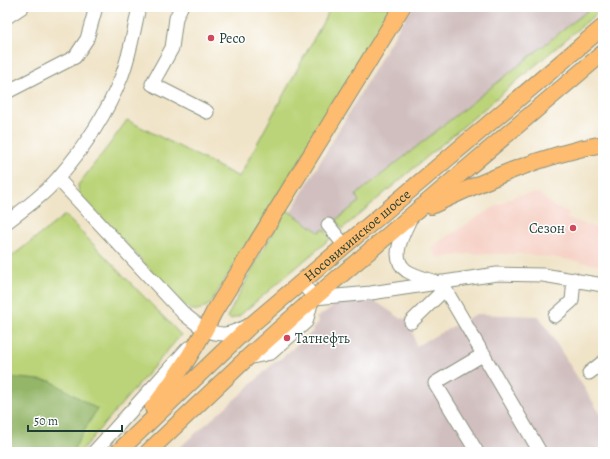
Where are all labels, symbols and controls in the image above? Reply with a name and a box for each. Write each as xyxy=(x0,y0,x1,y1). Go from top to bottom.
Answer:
place label: Ресо xyxy=(219,29,245,48)
marker: Ресо xyxy=(206,33,216,43)
street label: Носовихинское шоссе xyxy=(300,185,415,286)
place label: Сезон xyxy=(529,219,565,238)
marker: Сезон xyxy=(568,223,578,233)
place label: Татнефть xyxy=(295,329,350,348)
marker: Татнефть xyxy=(282,333,292,343)
scale bar xyxy=(28,407,122,433)
text: 50 m xyxy=(34,413,58,429)

